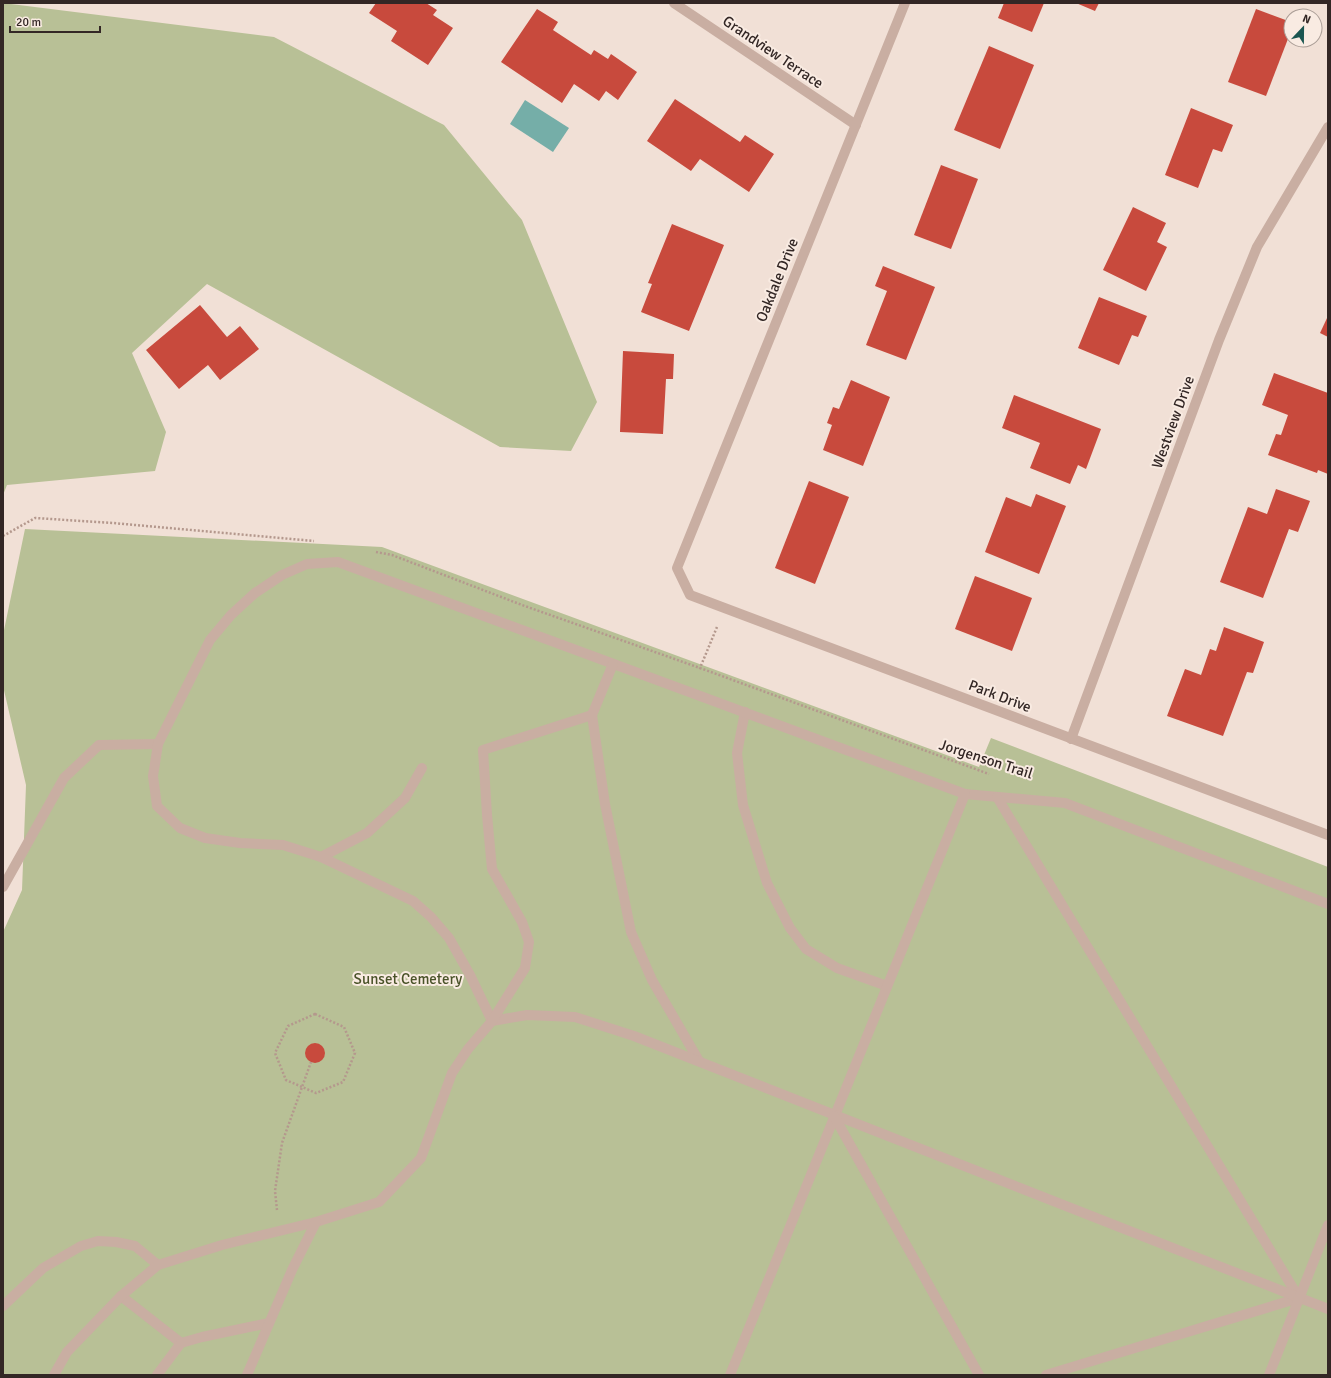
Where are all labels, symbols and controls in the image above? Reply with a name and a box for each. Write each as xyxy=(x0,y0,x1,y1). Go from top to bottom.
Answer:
scale bar xyxy=(10,8,100,34)
north arrow xyxy=(1283,8,1323,48)
street label: Grandview Terrace xyxy=(719,12,827,92)
text: N xyxy=(1301,12,1313,27)
text: 20 m xyxy=(16,15,41,30)
street label: Oakdale Drive xyxy=(752,235,802,325)
street label: Westview Drive xyxy=(1148,373,1198,471)
street label: Park Drive xyxy=(966,676,1034,716)
street label: Jorgenson Trail xyxy=(937,735,1035,783)
park label: Sunset Cemetery xyxy=(354,970,462,988)

